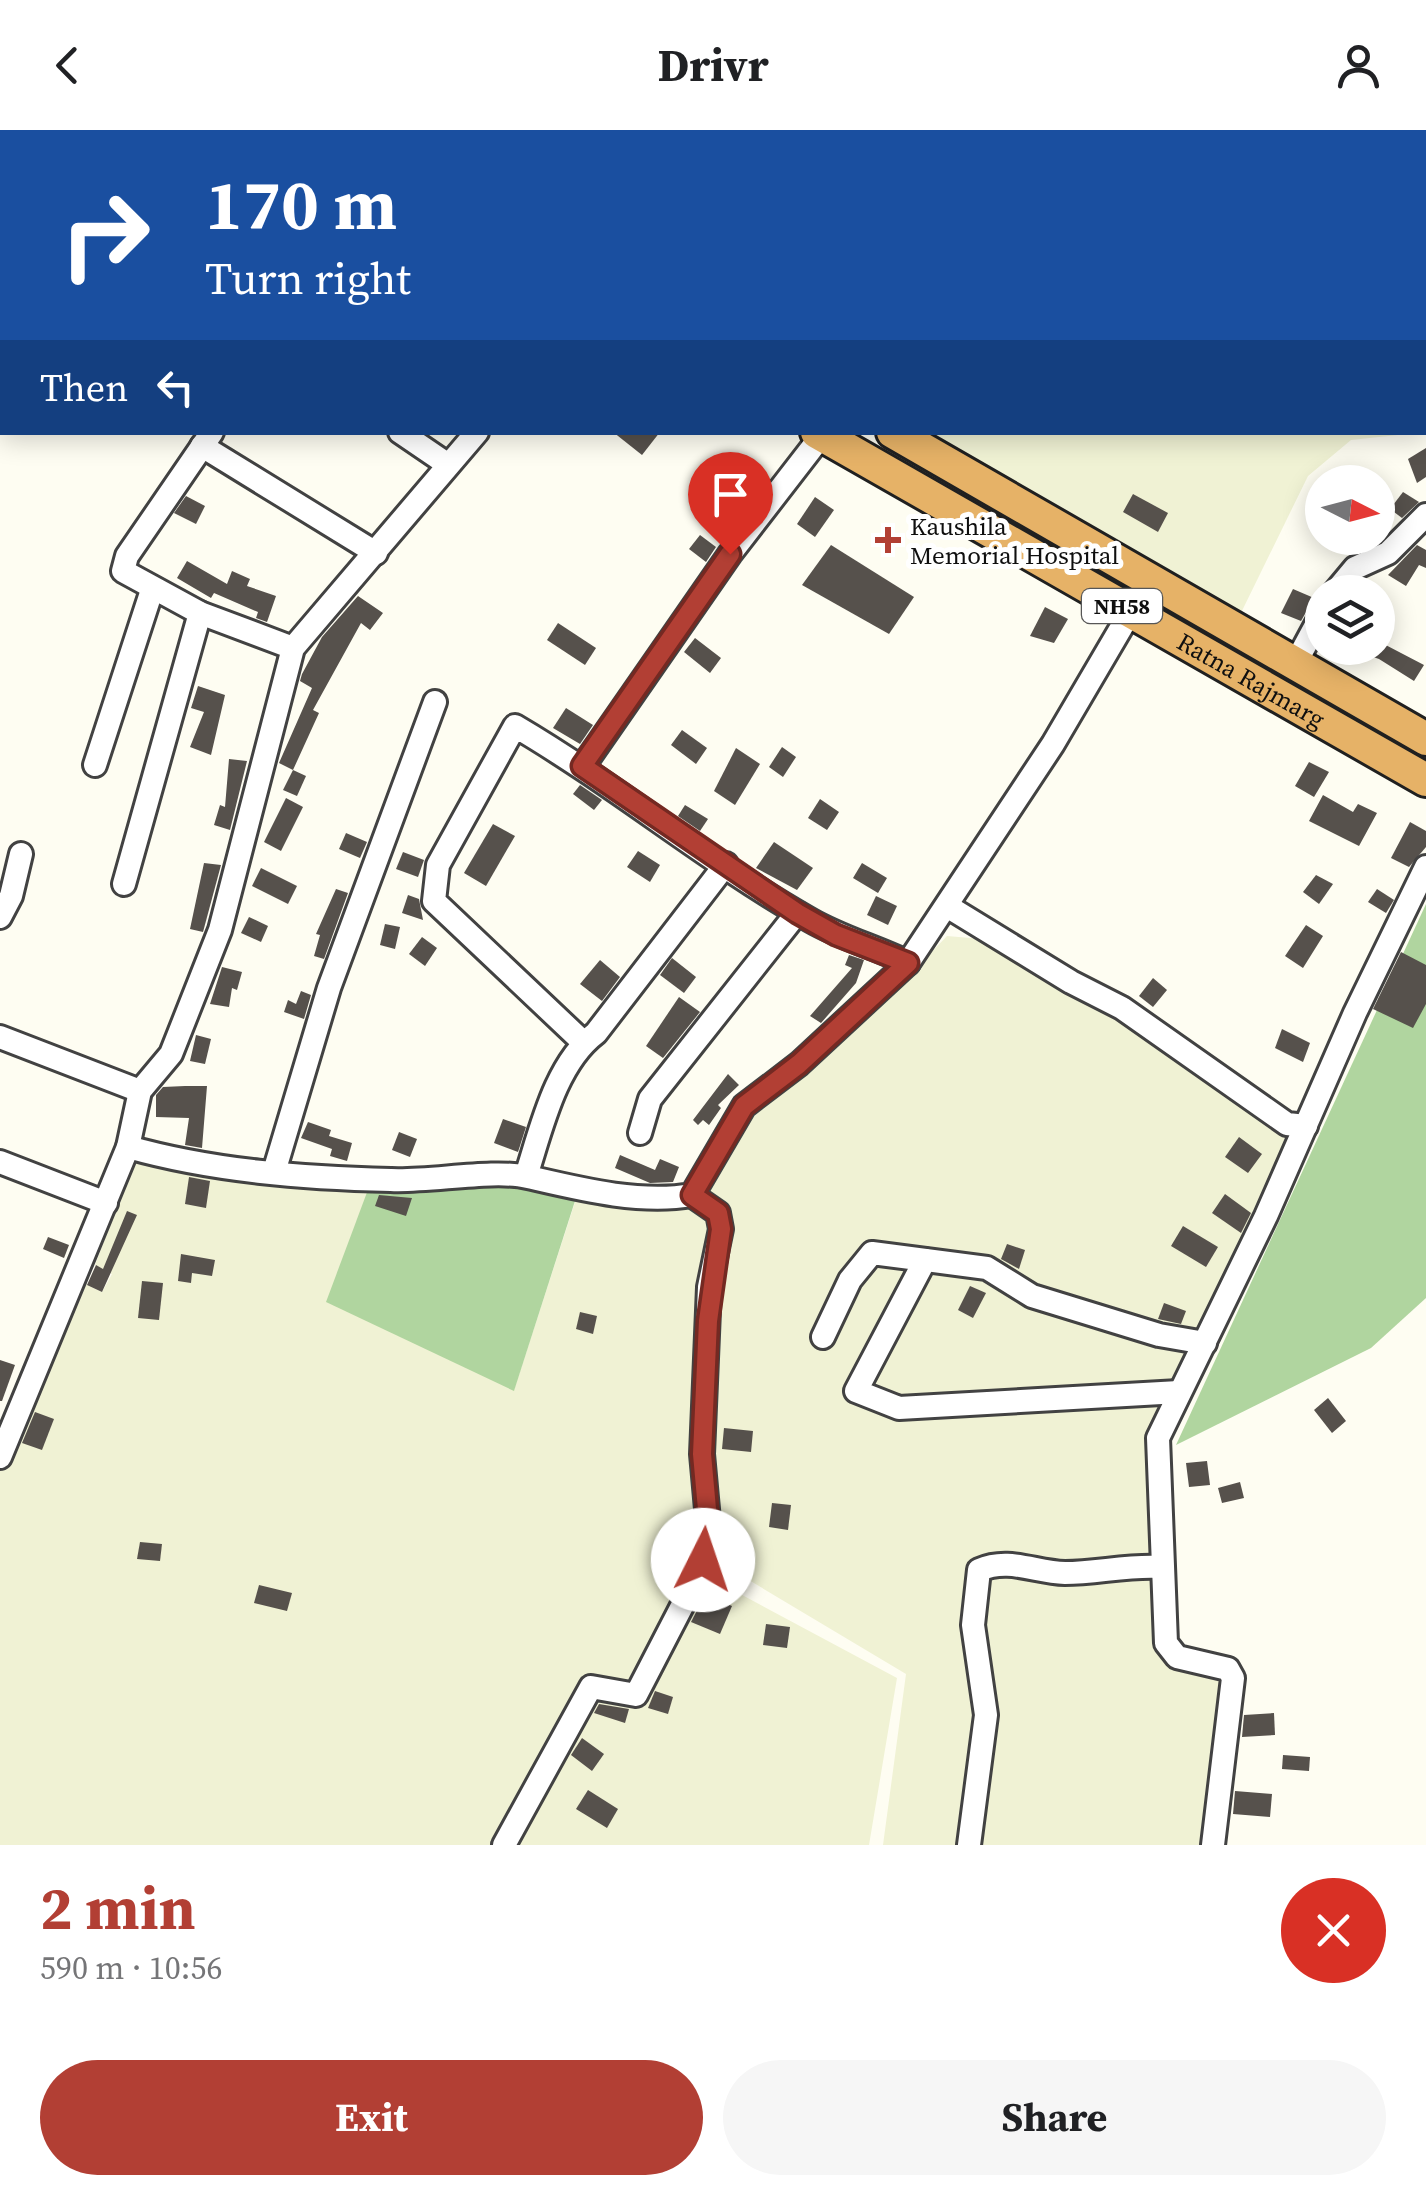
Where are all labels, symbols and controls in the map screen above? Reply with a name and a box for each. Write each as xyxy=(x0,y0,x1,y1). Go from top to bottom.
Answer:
text: Drivr xyxy=(657,34,769,96)
icon: back xyxy=(40,38,95,93)
icon: person xyxy=(1331,38,1386,93)
text: 170 m xyxy=(205,156,397,252)
icon: right xyxy=(40,170,170,300)
text: Turn right xyxy=(205,247,411,309)
icon: left xyxy=(148,360,203,415)
text: Then xyxy=(40,362,128,414)
pin xyxy=(688,452,773,555)
north arrow xyxy=(1305,465,1395,555)
map controls xyxy=(1305,465,1395,665)
icon: arrive xyxy=(703,467,758,522)
place label: Kaushila Memorial Hospital xyxy=(910,509,1119,572)
marker: Kaushila Memorial Hospital xyxy=(875,527,901,553)
button: layers xyxy=(1305,575,1395,665)
road number: NH58 xyxy=(1082,589,1162,623)
street label: Ratna Rajmarg xyxy=(1171,624,1331,736)
position arrow xyxy=(651,1508,755,1612)
text: 2 min xyxy=(40,1867,196,1949)
button: close xyxy=(1281,1878,1386,1983)
text: 590 m · 10:56 xyxy=(40,1946,222,1990)
button: Exit xyxy=(40,2060,703,2175)
button: Share xyxy=(723,2060,1386,2175)

